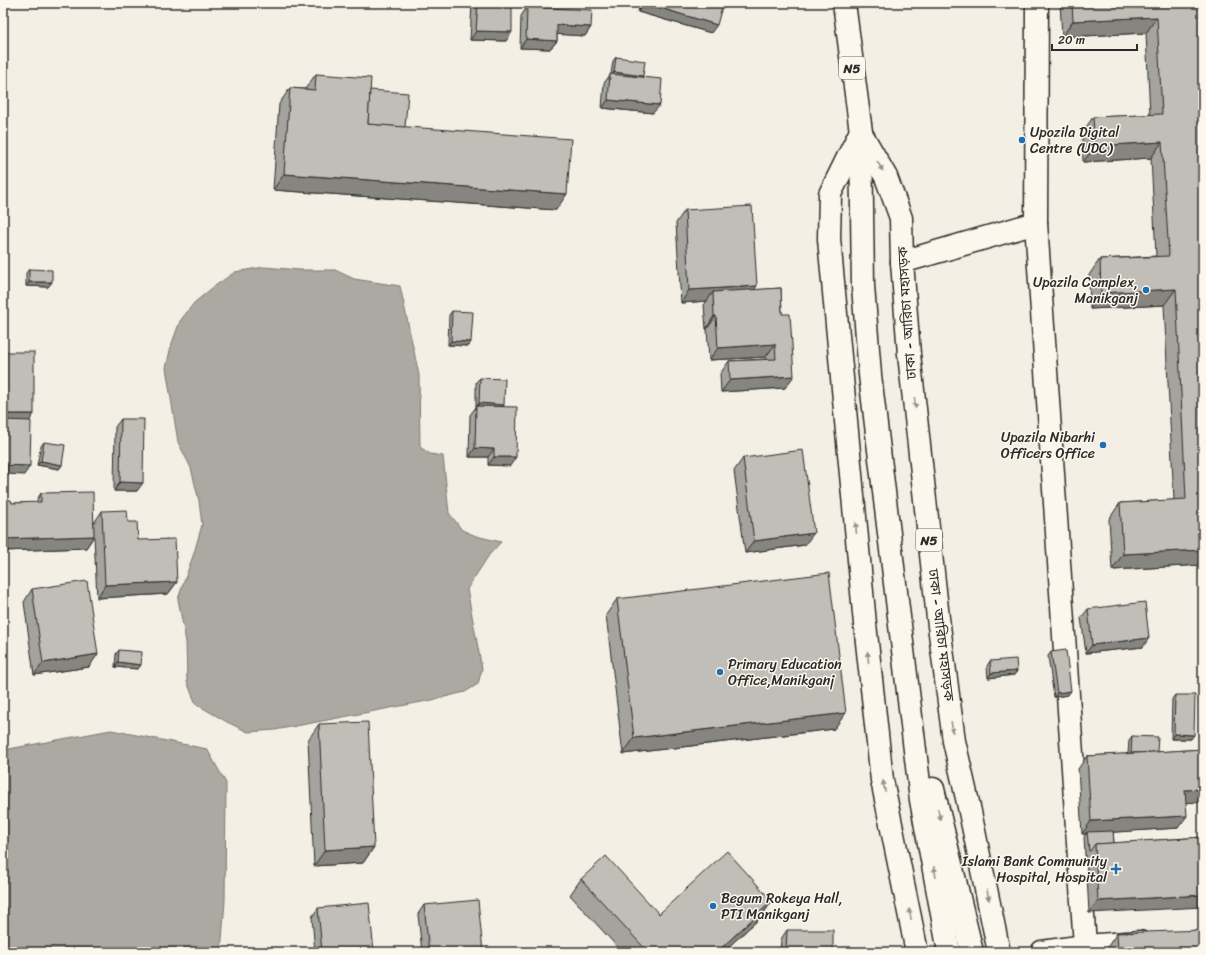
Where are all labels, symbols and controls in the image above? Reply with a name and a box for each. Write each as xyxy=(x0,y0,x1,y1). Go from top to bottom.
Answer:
scale bar xyxy=(1052,26,1137,52)
text: 20 m xyxy=(1058,29,1085,51)
road number: N5 xyxy=(839,57,865,79)
place label: Upozila Digital Centre (UDC) xyxy=(1030,120,1120,161)
marker: Upozila Digital Centre (UDC) xyxy=(1017,135,1027,145)
one-way arrow xyxy=(876,160,883,172)
street label: ঢাকা - আরিচা মহাসড়ক xyxy=(890,245,924,381)
place label: Upazila Complex, Manikganj xyxy=(1033,270,1138,311)
marker: Upazila Complex, Manikganj xyxy=(1141,285,1151,295)
one-way arrow xyxy=(911,397,918,409)
place label: Upazila Nibarhi Officers Office xyxy=(1001,425,1096,466)
marker: Upazila Nibarhi Officers Office xyxy=(1098,440,1108,450)
one-way arrow xyxy=(852,522,859,534)
road number: N5 xyxy=(916,529,942,551)
street label: ঢাকা - আরিচা মহাসড়ক xyxy=(920,566,962,703)
one-way arrow xyxy=(865,651,872,663)
place label: Primary Education Office,Manikganj xyxy=(728,652,842,693)
marker: Primary Education Office,Manikganj xyxy=(715,667,725,677)
one-way arrow xyxy=(949,721,955,733)
one-way arrow xyxy=(880,780,886,792)
one-way arrow xyxy=(937,807,943,820)
place label: Islami Bank Community Hospital, Hospital xyxy=(961,849,1108,890)
marker: Islami Bank Community Hospital, Hospital xyxy=(1110,863,1122,875)
one-way arrow xyxy=(931,866,937,878)
place label: Begum Rokeya Hall, PTI Manikganj xyxy=(721,886,843,927)
one-way arrow xyxy=(985,889,991,901)
marker: Begum Rokeya Hall, PTI Manikganj xyxy=(708,901,718,911)
one-way arrow xyxy=(906,908,912,920)

